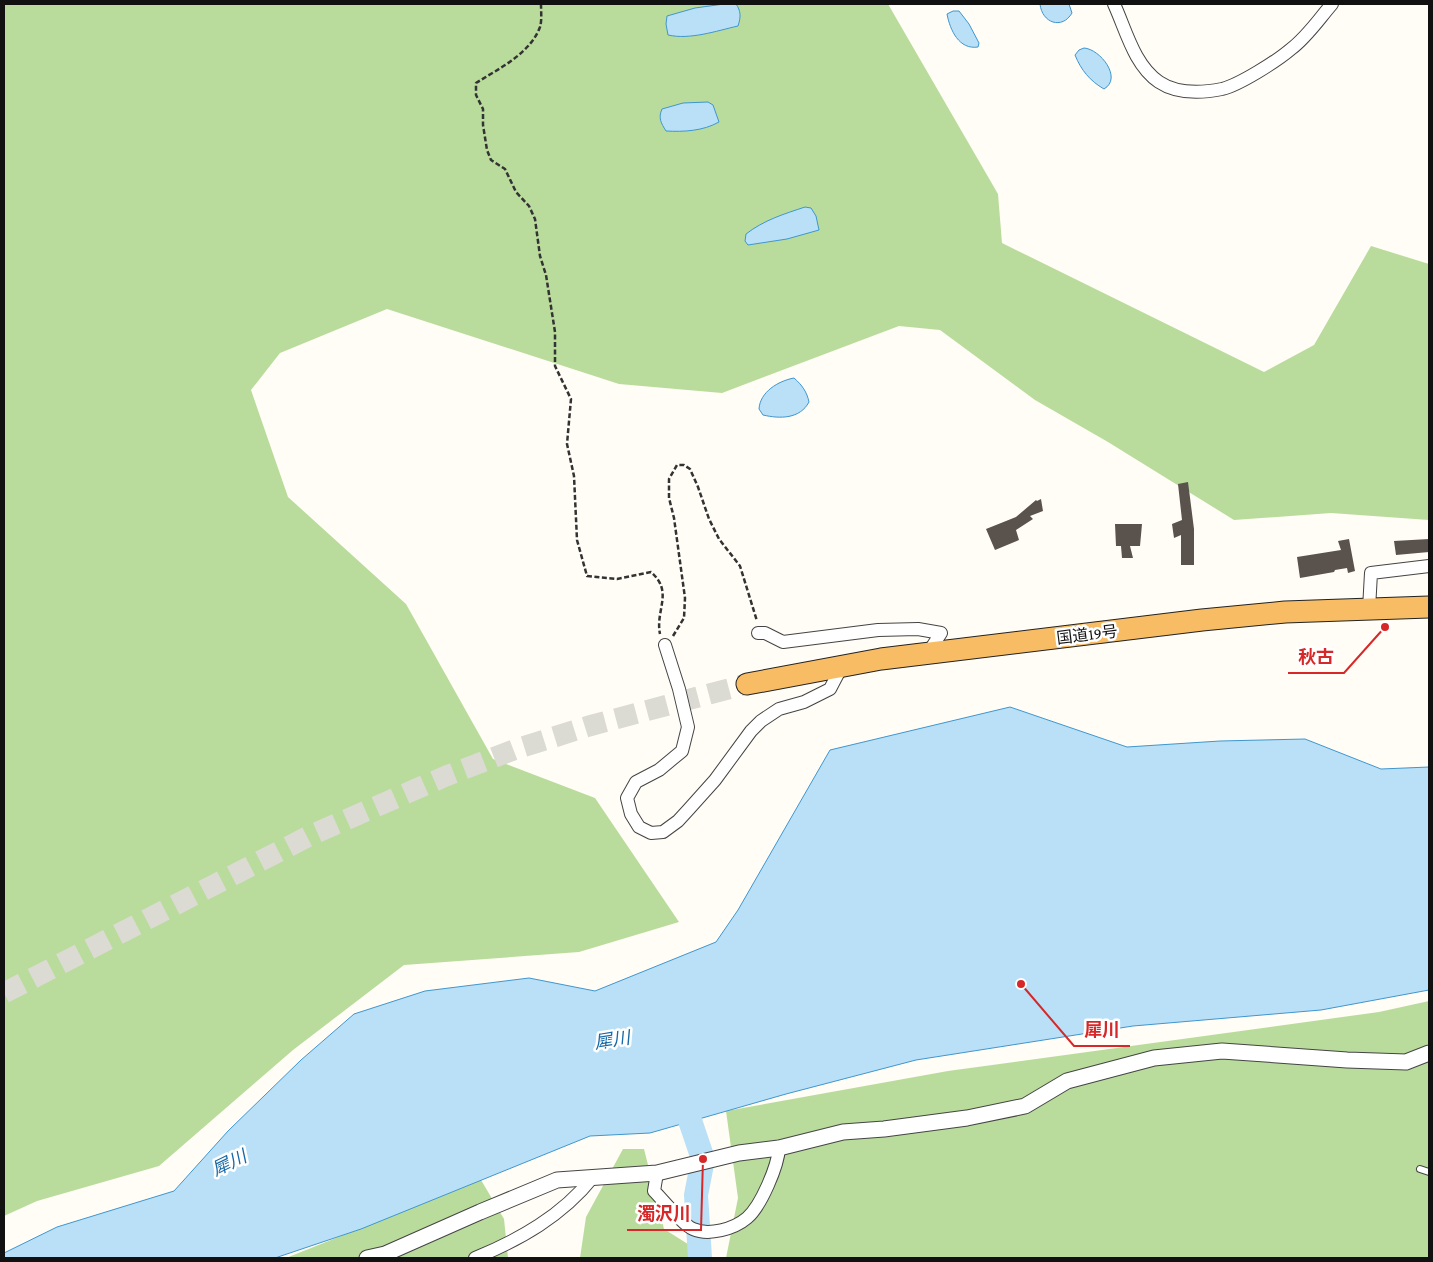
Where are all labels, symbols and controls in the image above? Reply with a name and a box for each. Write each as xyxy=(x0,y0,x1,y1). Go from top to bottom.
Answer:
street label: 国道19号 xyxy=(1056,622,1119,647)
callout: 秋古 xyxy=(1288,640,1344,673)
text: 秋古 xyxy=(1298,647,1334,667)
callout: 犀川 xyxy=(1074,1013,1130,1046)
text: 犀川 xyxy=(1084,1020,1120,1040)
water label: 犀川 xyxy=(593,1027,633,1053)
water label: 犀川 xyxy=(208,1145,251,1180)
callout: 濁沢川 xyxy=(627,1197,701,1230)
text: 濁沢川 xyxy=(637,1204,691,1224)

